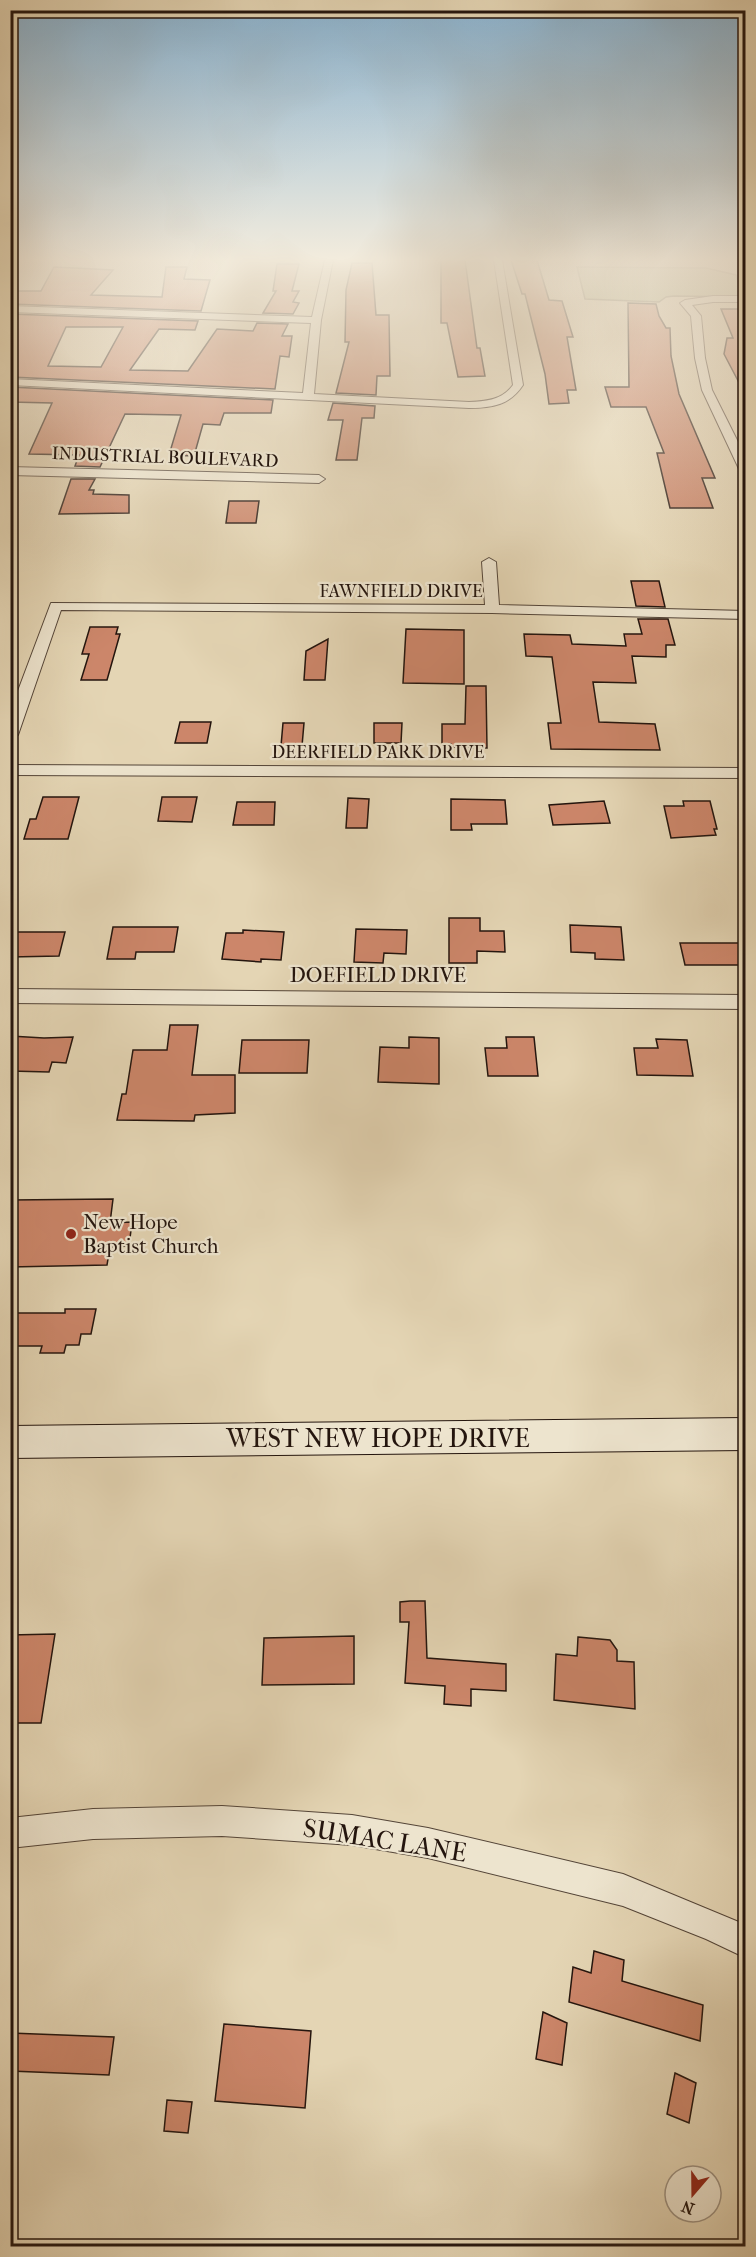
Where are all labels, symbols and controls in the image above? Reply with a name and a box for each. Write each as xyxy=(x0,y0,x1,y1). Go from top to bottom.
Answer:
street label: INDUSTRIAL BOULEVARD xyxy=(51,443,279,472)
street label: FAWNFIELD DRIVE xyxy=(319,581,483,602)
street label: DEERFIELD PARK DRIVE xyxy=(272,742,484,763)
street label: DOEFIELD DRIVE xyxy=(290,963,466,987)
place label: New Hope Baptist Church xyxy=(83,1210,219,1258)
marker: New Hope Baptist Church xyxy=(64,1227,78,1241)
street label: WEST NEW HOPE DRIVE xyxy=(225,1423,530,1454)
street label: SUMAC LANE xyxy=(301,1812,469,1869)
north arrow xyxy=(663,2164,723,2224)
text: N xyxy=(678,2196,697,2219)

